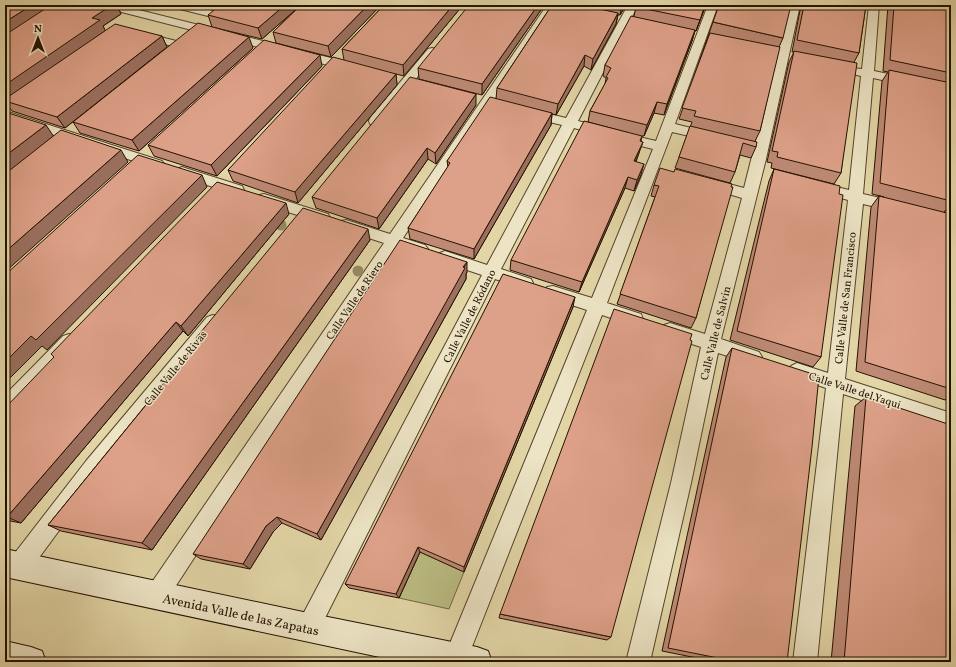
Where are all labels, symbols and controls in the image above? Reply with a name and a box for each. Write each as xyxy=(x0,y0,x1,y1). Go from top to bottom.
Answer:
north arrow xyxy=(18,18,58,58)
text: N xyxy=(34,22,42,37)
street label: Calle Valle de San Francisco xyxy=(832,231,861,365)
street label: Calle Valle de Riero xyxy=(323,258,387,343)
street label: Calle Valle de Ródano xyxy=(440,267,501,366)
street label: Calle Valle de Salvin xyxy=(698,284,736,382)
street label: Calle Valle de Rivas xyxy=(141,328,211,410)
street label: Calle Valle del Yaqui xyxy=(807,369,903,413)
street label: Avenida Valle de las Zapatas xyxy=(161,591,321,641)

